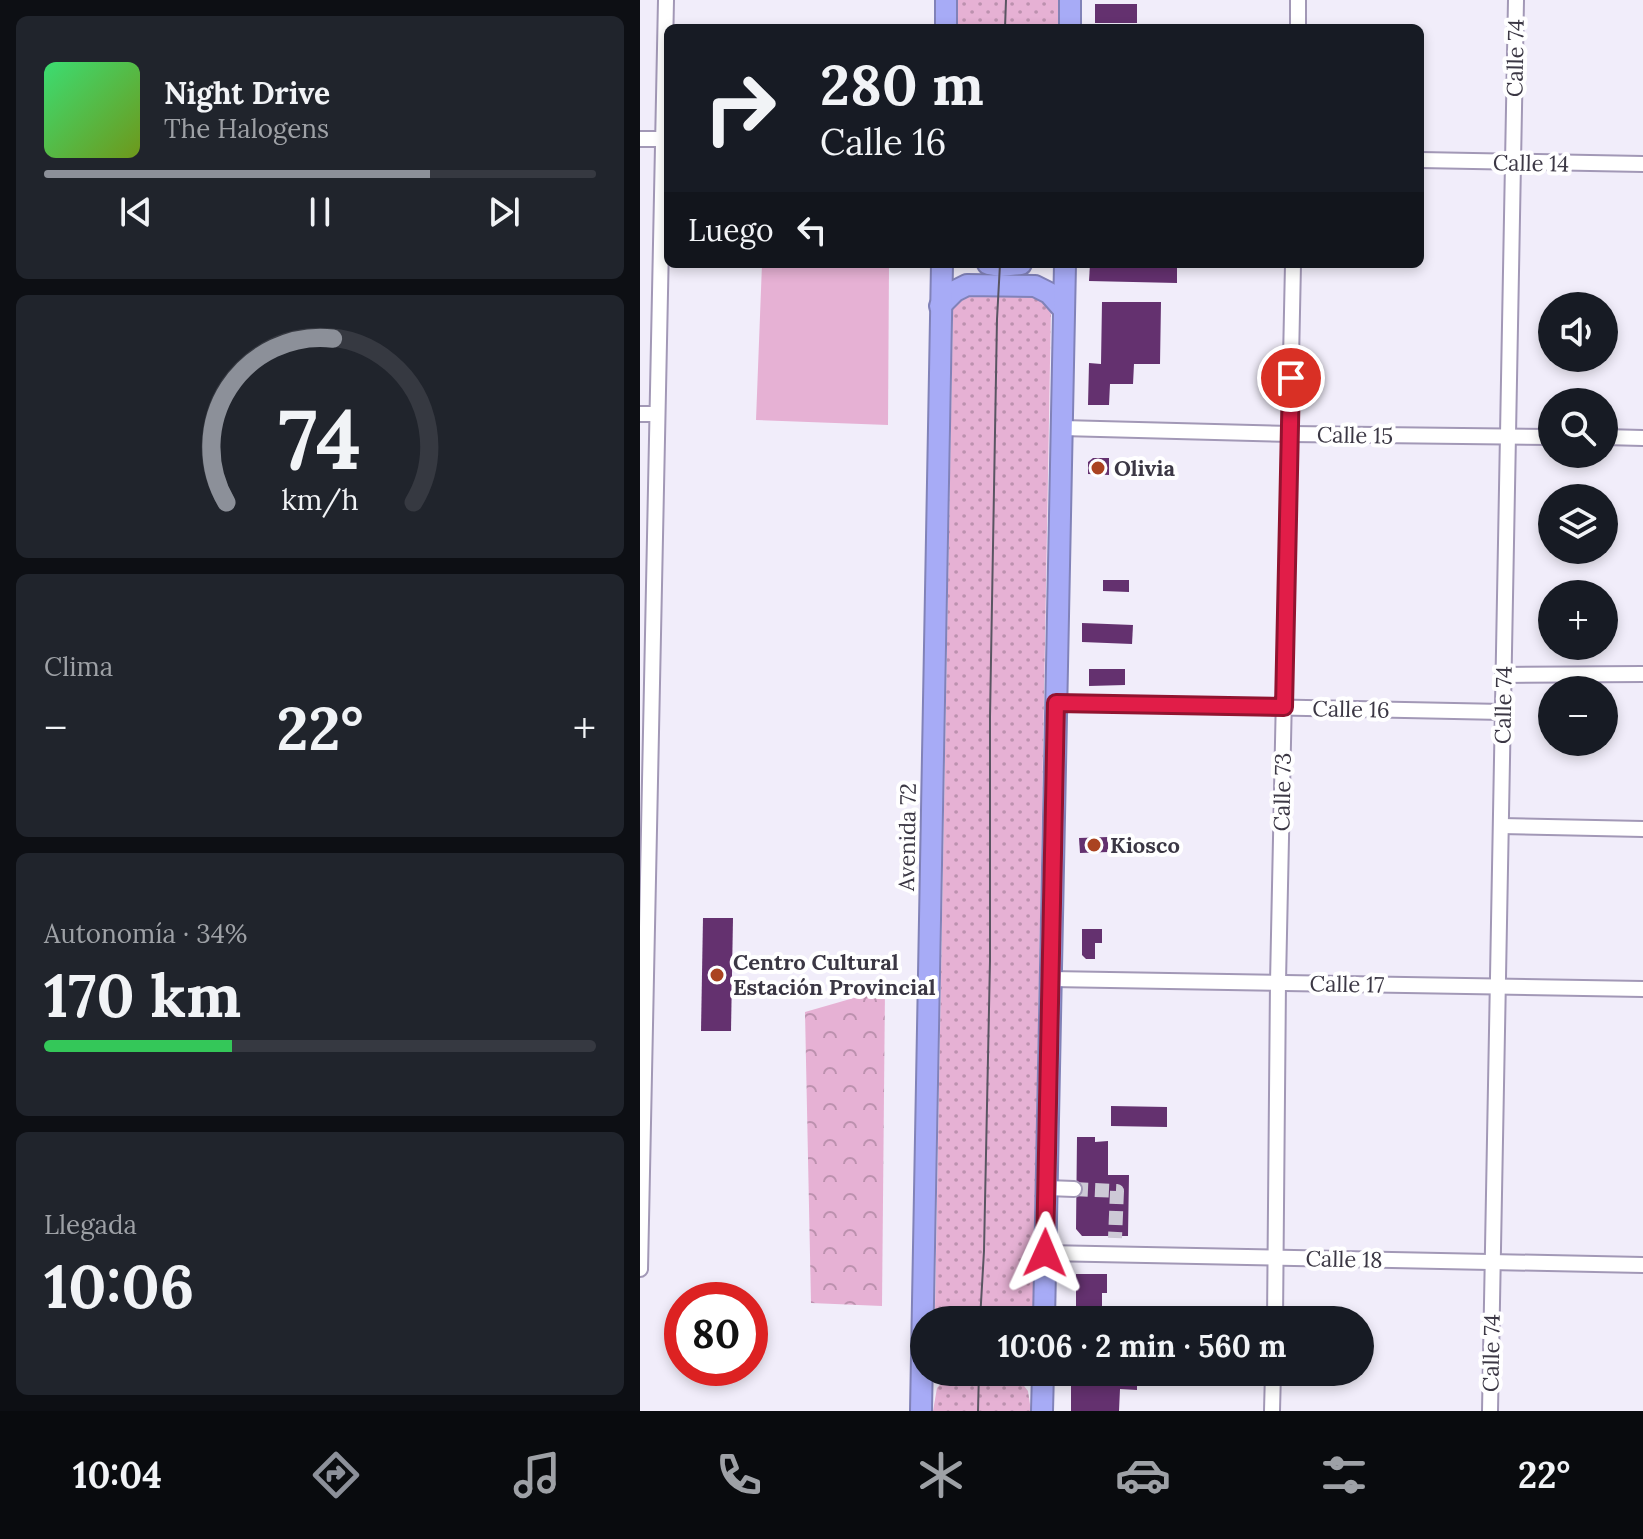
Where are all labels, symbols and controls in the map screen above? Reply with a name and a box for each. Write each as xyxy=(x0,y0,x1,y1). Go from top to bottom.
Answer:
street label: Calle 74 xyxy=(1500,19,1530,97)
text: 280 m xyxy=(820,49,984,120)
icon: right xyxy=(688,56,792,160)
text: Night Drive xyxy=(164,74,330,112)
text: The Halogens xyxy=(164,112,329,145)
text: Calle 16 xyxy=(820,119,946,165)
street label: Calle 14 xyxy=(1493,148,1569,178)
icon: previous xyxy=(114,190,158,234)
icon: pause xyxy=(298,190,342,234)
icon: next xyxy=(482,190,526,234)
icon: left xyxy=(790,208,834,252)
text: Luego xyxy=(688,211,774,249)
map controls xyxy=(1538,292,1618,756)
button: sound xyxy=(1538,292,1618,372)
pin xyxy=(1257,344,1325,412)
icon: arrive xyxy=(1269,356,1313,400)
text: 74 xyxy=(279,384,361,491)
button: search xyxy=(1538,388,1618,468)
street label: Calle 15 xyxy=(1317,420,1393,450)
place label: Olivia xyxy=(1114,454,1176,482)
marker: Olivia xyxy=(1089,459,1107,477)
text: km/h xyxy=(281,481,359,518)
button: layers xyxy=(1538,484,1618,564)
button: + xyxy=(1538,580,1618,660)
text: Clima xyxy=(44,650,113,683)
street label: Calle 74 xyxy=(1488,666,1518,744)
button: − xyxy=(1538,676,1618,756)
text: 22° xyxy=(277,690,363,766)
street label: Calle 16 xyxy=(1312,694,1390,724)
text: − xyxy=(44,700,67,756)
text: + xyxy=(573,700,596,756)
street label: Calle 73 xyxy=(1267,752,1297,832)
street label: Avenida 72 xyxy=(892,783,922,892)
place label: Kiosco xyxy=(1110,831,1180,859)
marker: Kiosco xyxy=(1085,836,1103,854)
text: Autonomía · 34% xyxy=(44,917,247,950)
place label: Centro Cultural Estación Provincial xyxy=(733,948,936,1001)
text: 170 km xyxy=(44,957,241,1033)
marker: Centro Cultural Estación Provincial xyxy=(708,966,726,984)
street label: Calle 17 xyxy=(1309,969,1385,999)
text: Llegada xyxy=(44,1208,137,1241)
position arrow xyxy=(1003,1211,1087,1295)
street label: Calle 18 xyxy=(1305,1244,1383,1274)
text: 10:06 xyxy=(44,1248,194,1324)
speed limit sign: 80 xyxy=(664,1282,768,1386)
street label: Calle 74 xyxy=(1476,1314,1506,1392)
text: 10:06 · 2 min · 560 m xyxy=(998,1327,1286,1365)
icon: directions xyxy=(308,1447,364,1503)
icon: music xyxy=(509,1447,565,1503)
icon: phone xyxy=(711,1447,767,1503)
icon: climate xyxy=(913,1447,969,1503)
icon: car xyxy=(1115,1447,1171,1503)
icon: filters xyxy=(1316,1447,1372,1503)
text: 10:04 xyxy=(73,1452,162,1498)
text: 22° xyxy=(1518,1452,1570,1498)

